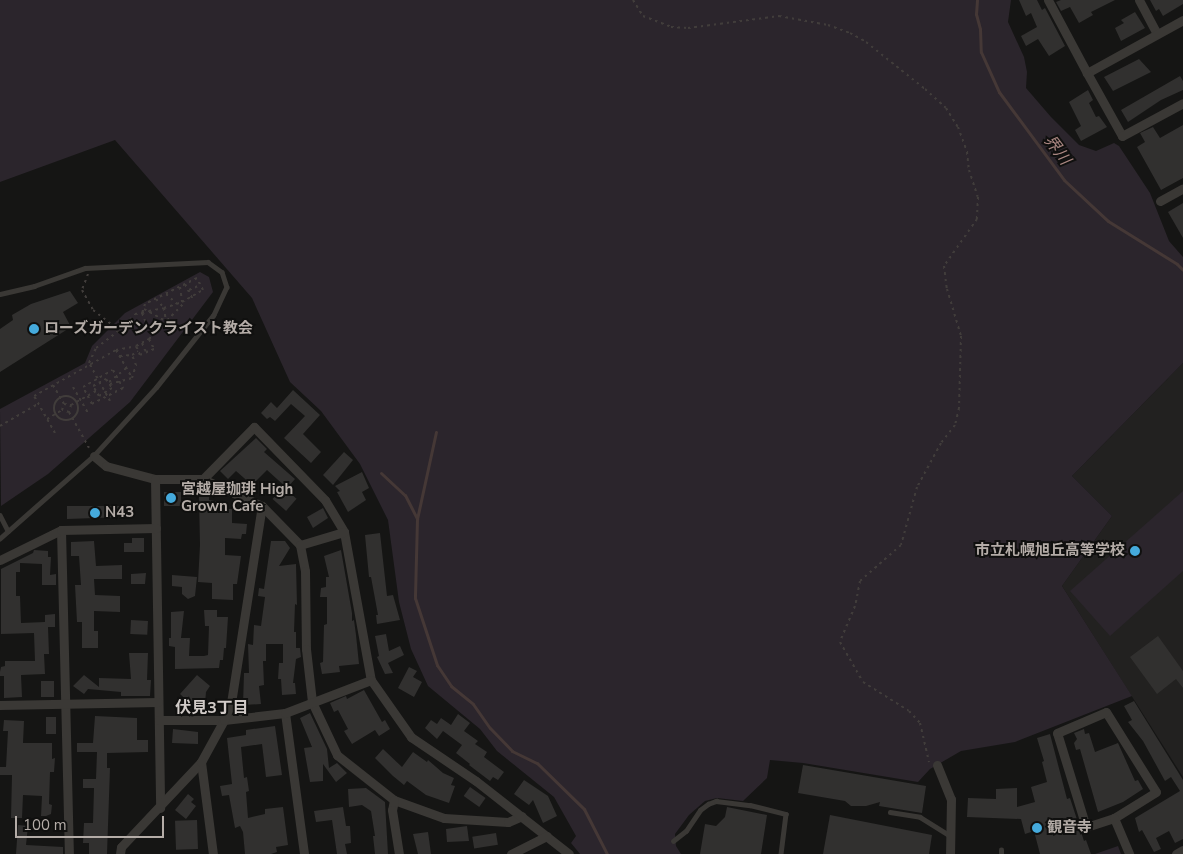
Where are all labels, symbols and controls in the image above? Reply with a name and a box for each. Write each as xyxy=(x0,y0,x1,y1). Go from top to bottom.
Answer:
water label: 界川 xyxy=(1040,131,1074,169)
place label: ローズガーデンクライスト教会 xyxy=(44,320,254,338)
marker: ローズガーデンクライスト教会 xyxy=(28,323,40,335)
place label: 宮越屋珈琲 High Grown Cafe xyxy=(181,480,293,515)
marker: 宮越屋珈琲 High Grown Cafe xyxy=(165,492,177,504)
place label: N43 xyxy=(105,504,134,522)
marker: N43 xyxy=(89,507,101,519)
place label: 市立札幌旭丘高等学校 xyxy=(975,542,1125,560)
marker: 市立札幌旭丘高等学校 xyxy=(1129,545,1141,557)
district label: 伏見3丁目 xyxy=(175,698,249,718)
scale bar xyxy=(18,806,166,838)
text: 100 m xyxy=(23,815,67,835)
place label: 観音寺 xyxy=(1047,819,1092,837)
marker: 観音寺 xyxy=(1031,822,1043,834)

